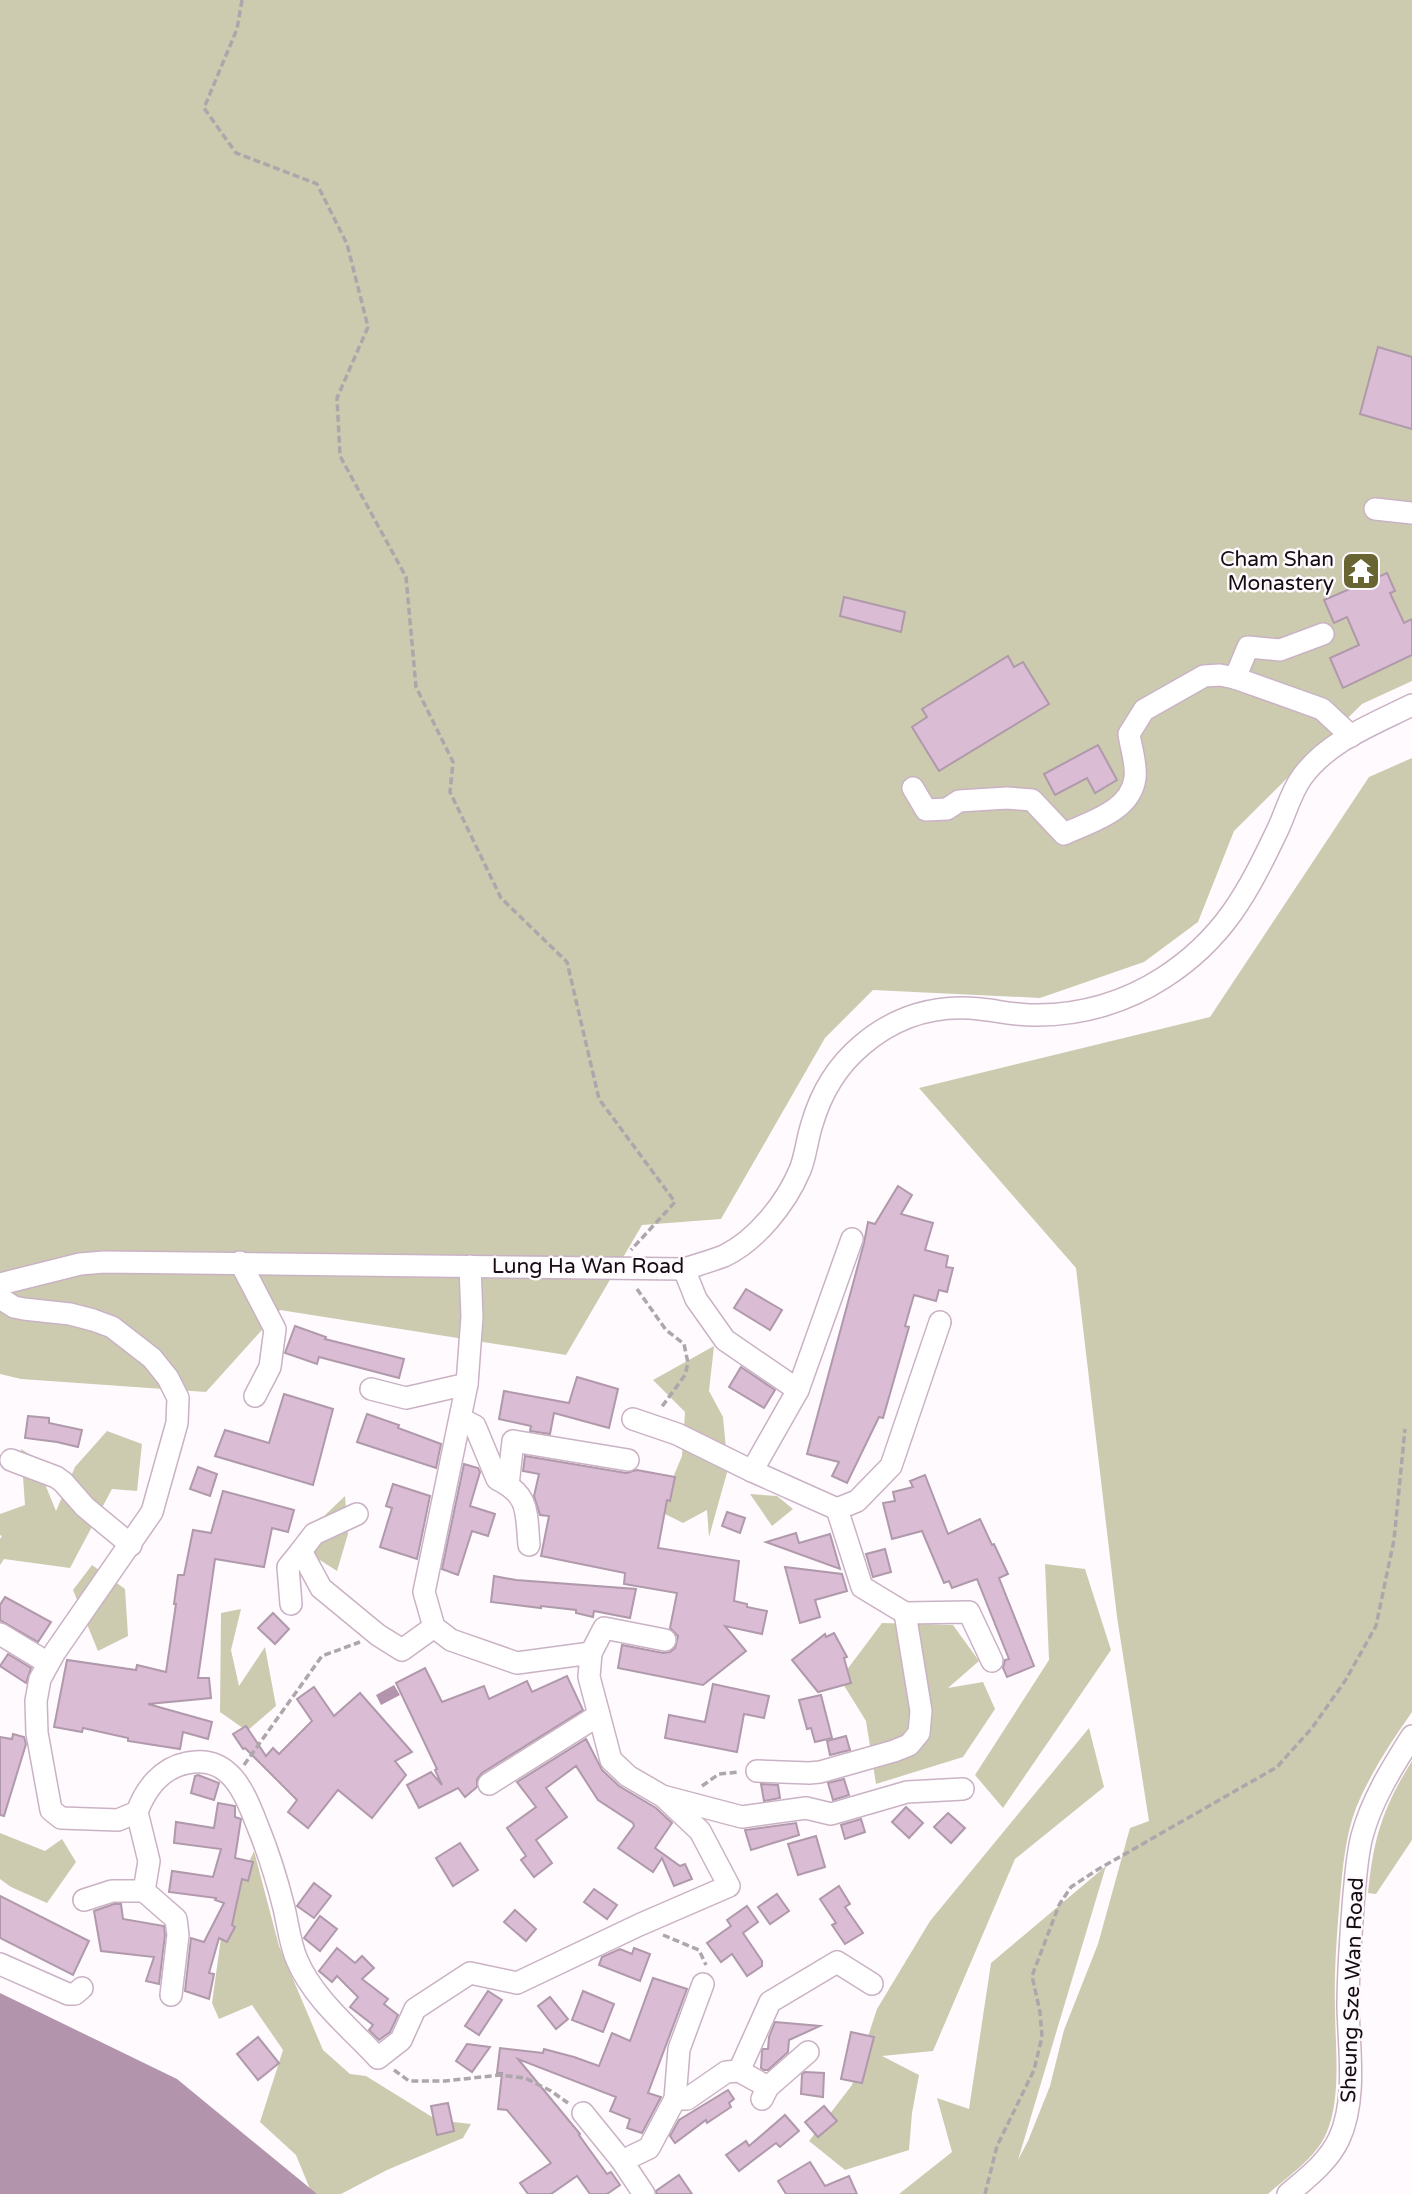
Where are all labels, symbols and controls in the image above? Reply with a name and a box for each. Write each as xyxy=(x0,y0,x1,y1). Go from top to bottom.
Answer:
place label: Cham Shan Monastery xyxy=(1220,547,1334,596)
temple icon: Cham Shan Monastery xyxy=(1340,550,1382,592)
street label: Lung Ha Wan Road xyxy=(492,1254,684,1279)
street label: Sheung Sze Wan Road xyxy=(1336,1877,1369,2103)

